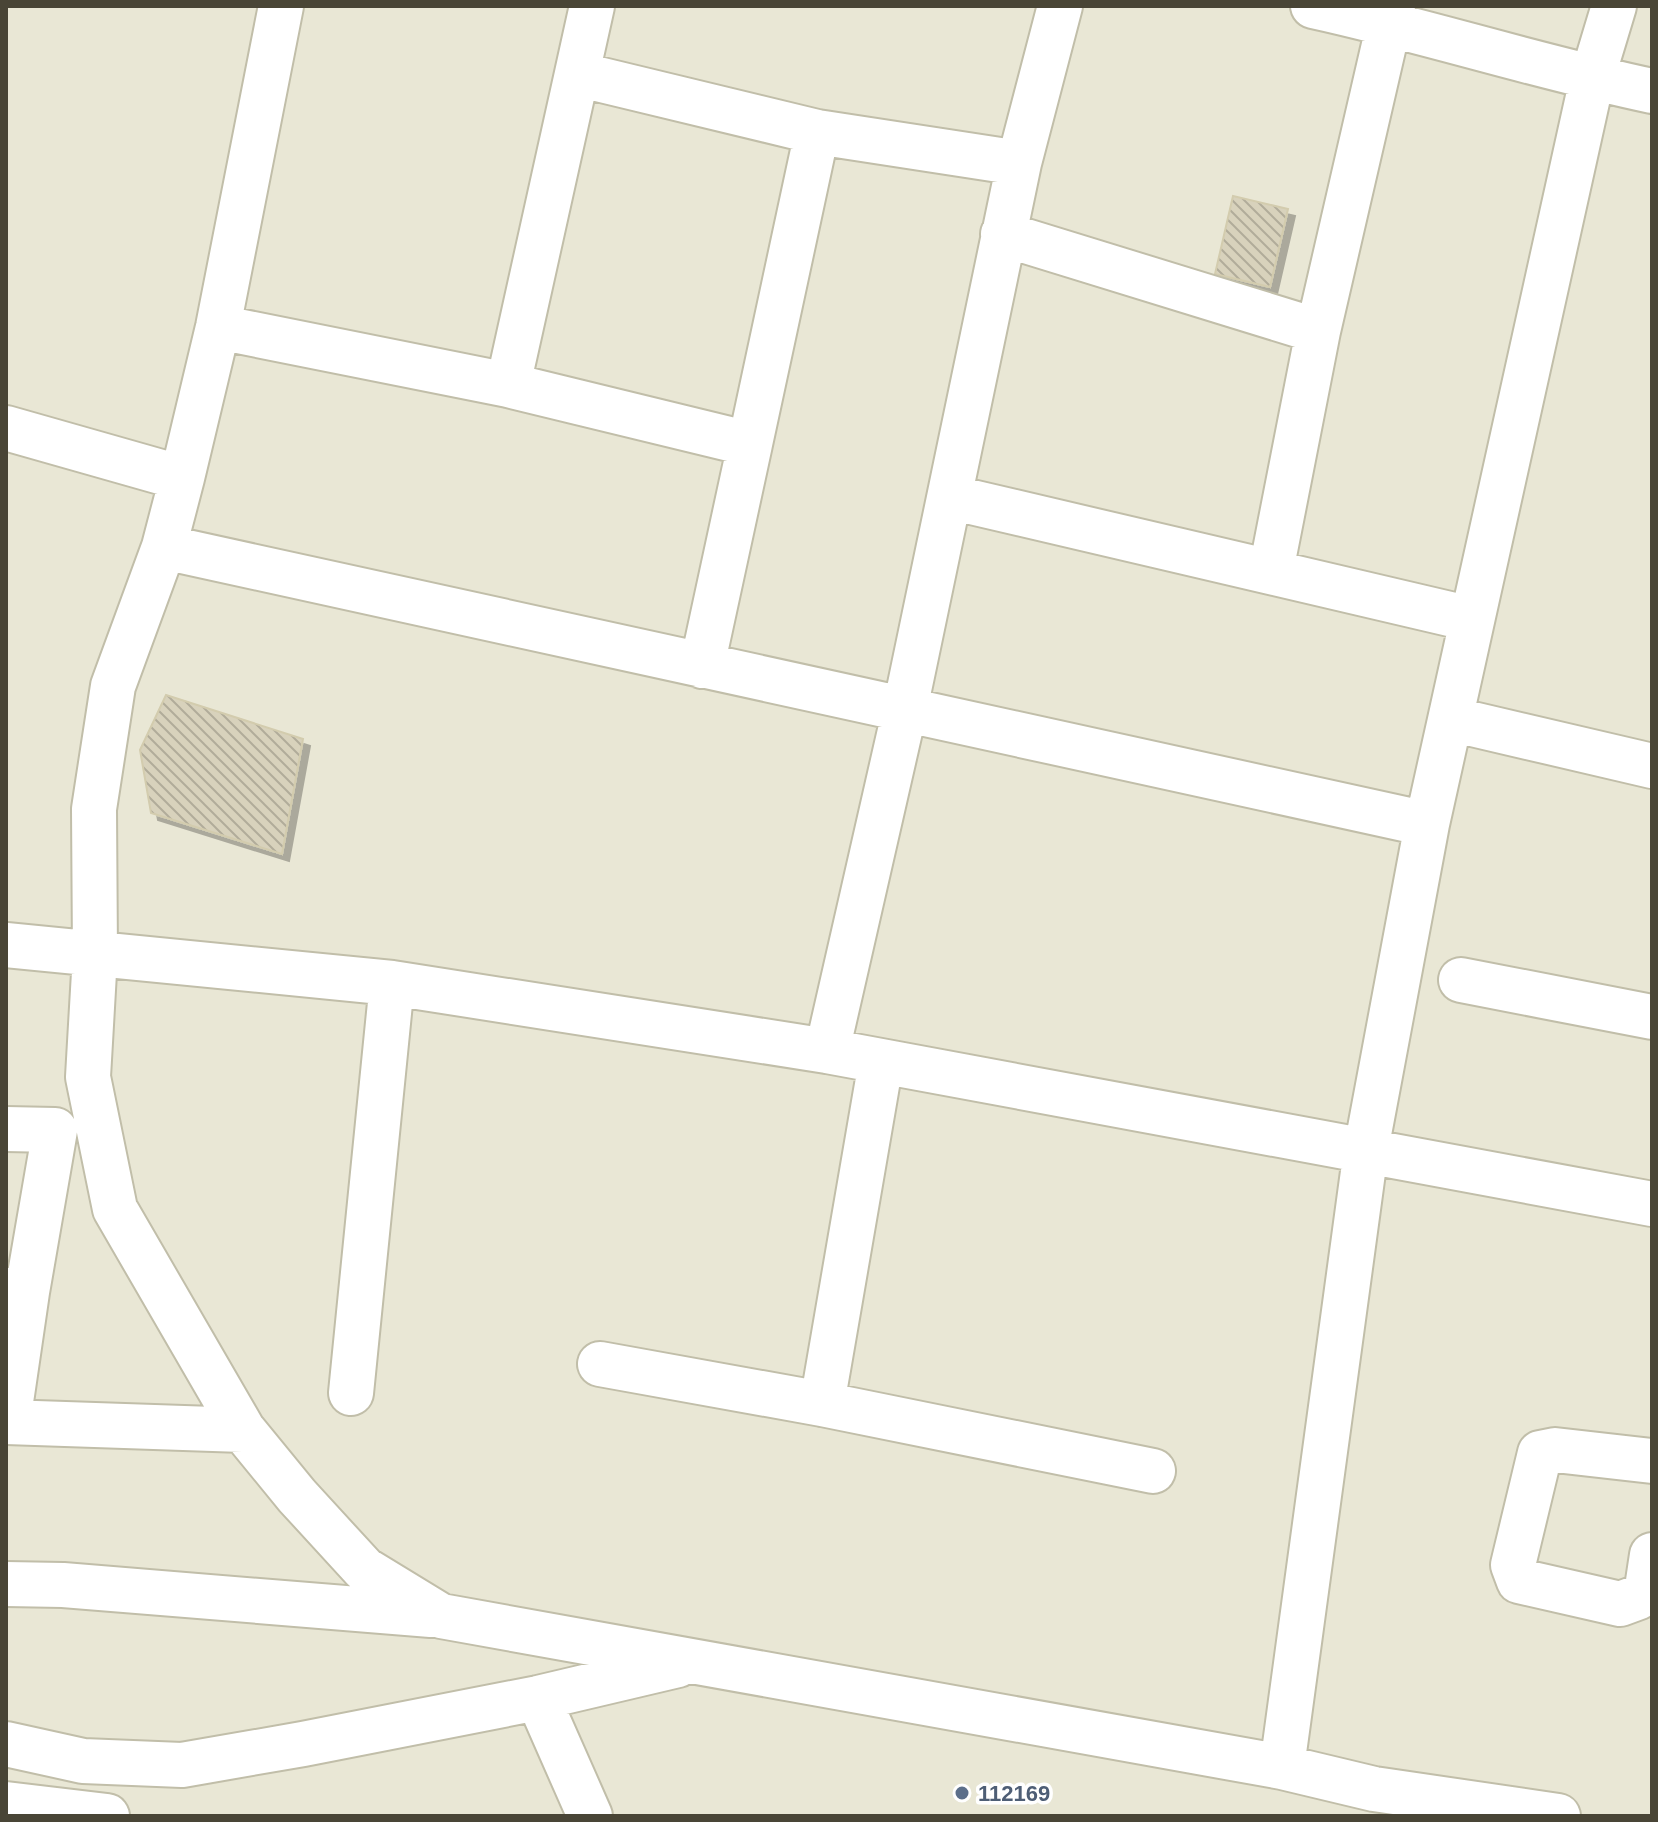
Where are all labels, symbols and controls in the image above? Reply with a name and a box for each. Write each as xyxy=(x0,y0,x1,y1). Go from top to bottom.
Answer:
place label: 112169 xyxy=(978,1781,1050,1806)
marker: 112169 xyxy=(953,1784,971,1802)

